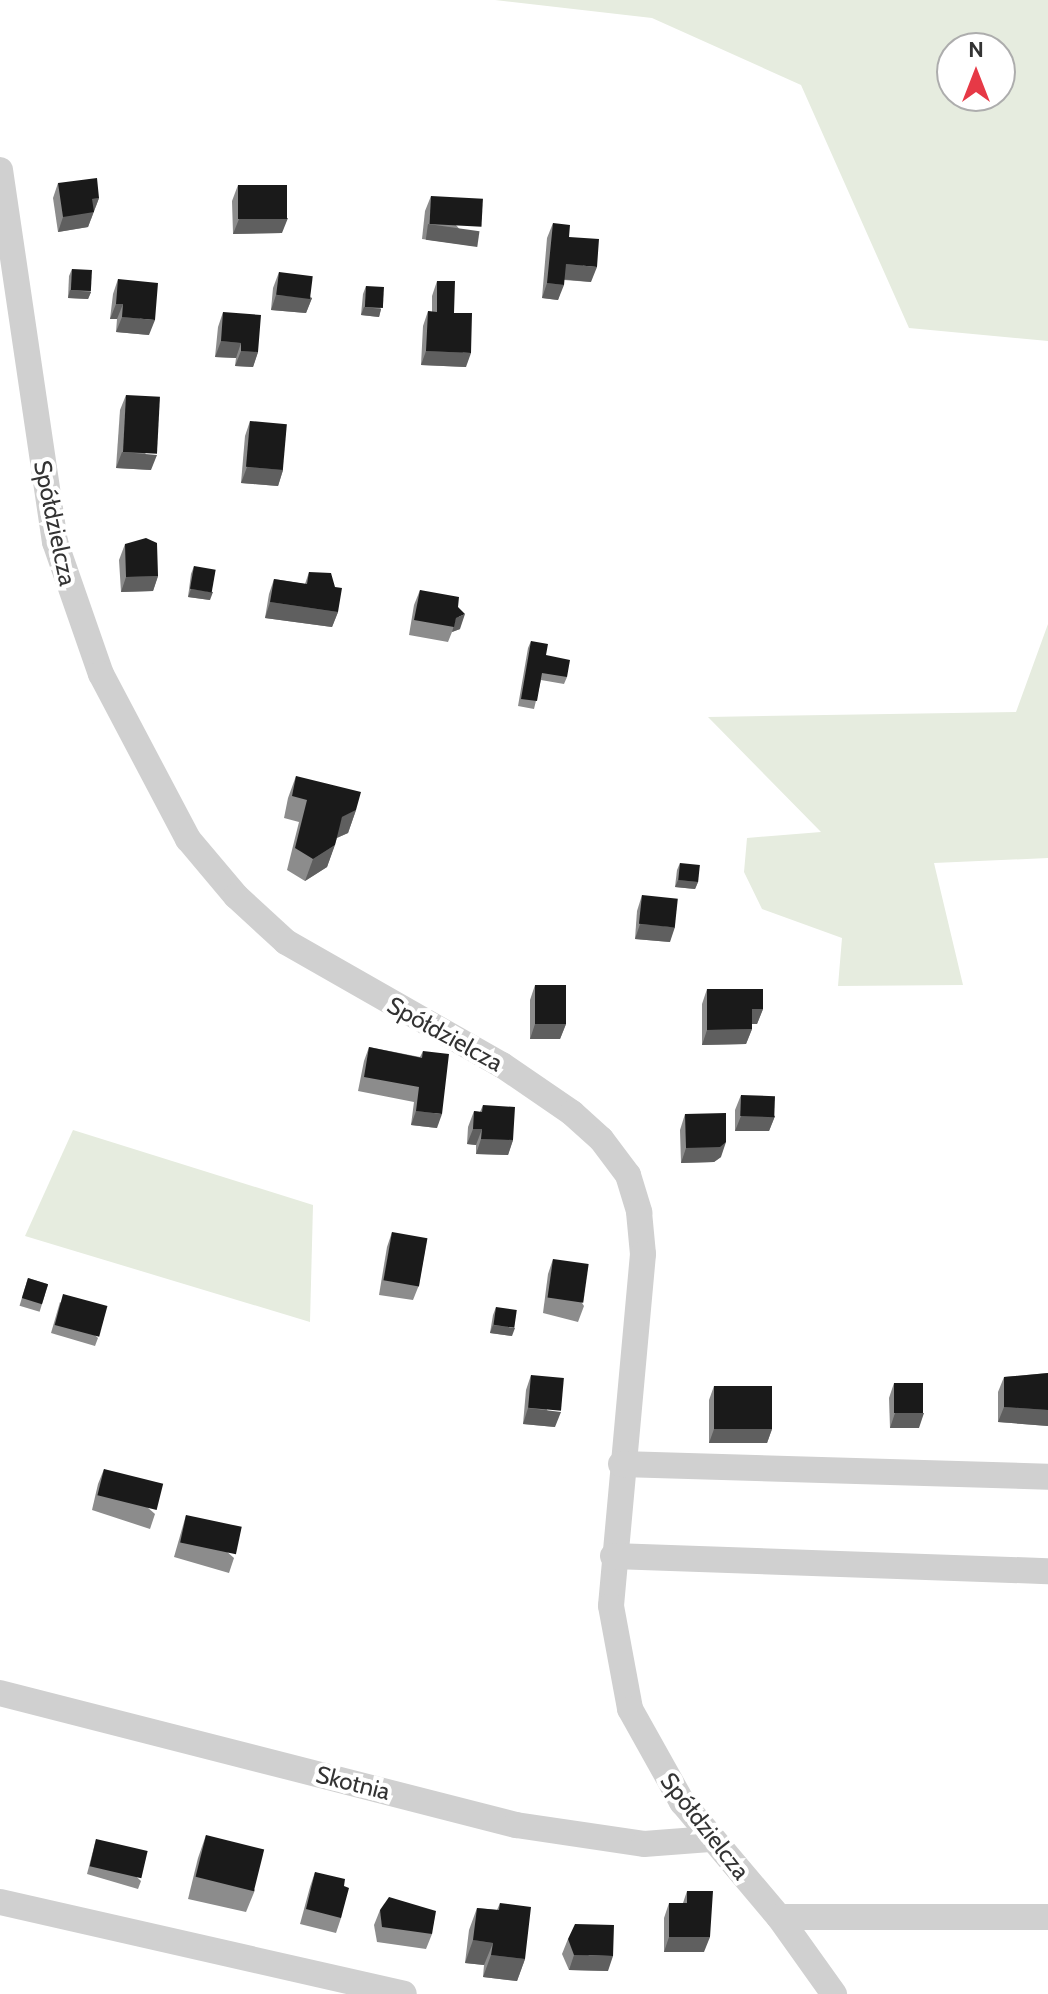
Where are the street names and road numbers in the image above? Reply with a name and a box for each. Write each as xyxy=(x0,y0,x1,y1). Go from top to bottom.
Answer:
street label: Spółdzielcza xyxy=(28,458,82,588)
street label: Spółdzielcza xyxy=(382,991,508,1077)
street label: Skotnia xyxy=(313,1760,393,1806)
street label: Spółdzielcza xyxy=(654,1767,756,1885)

